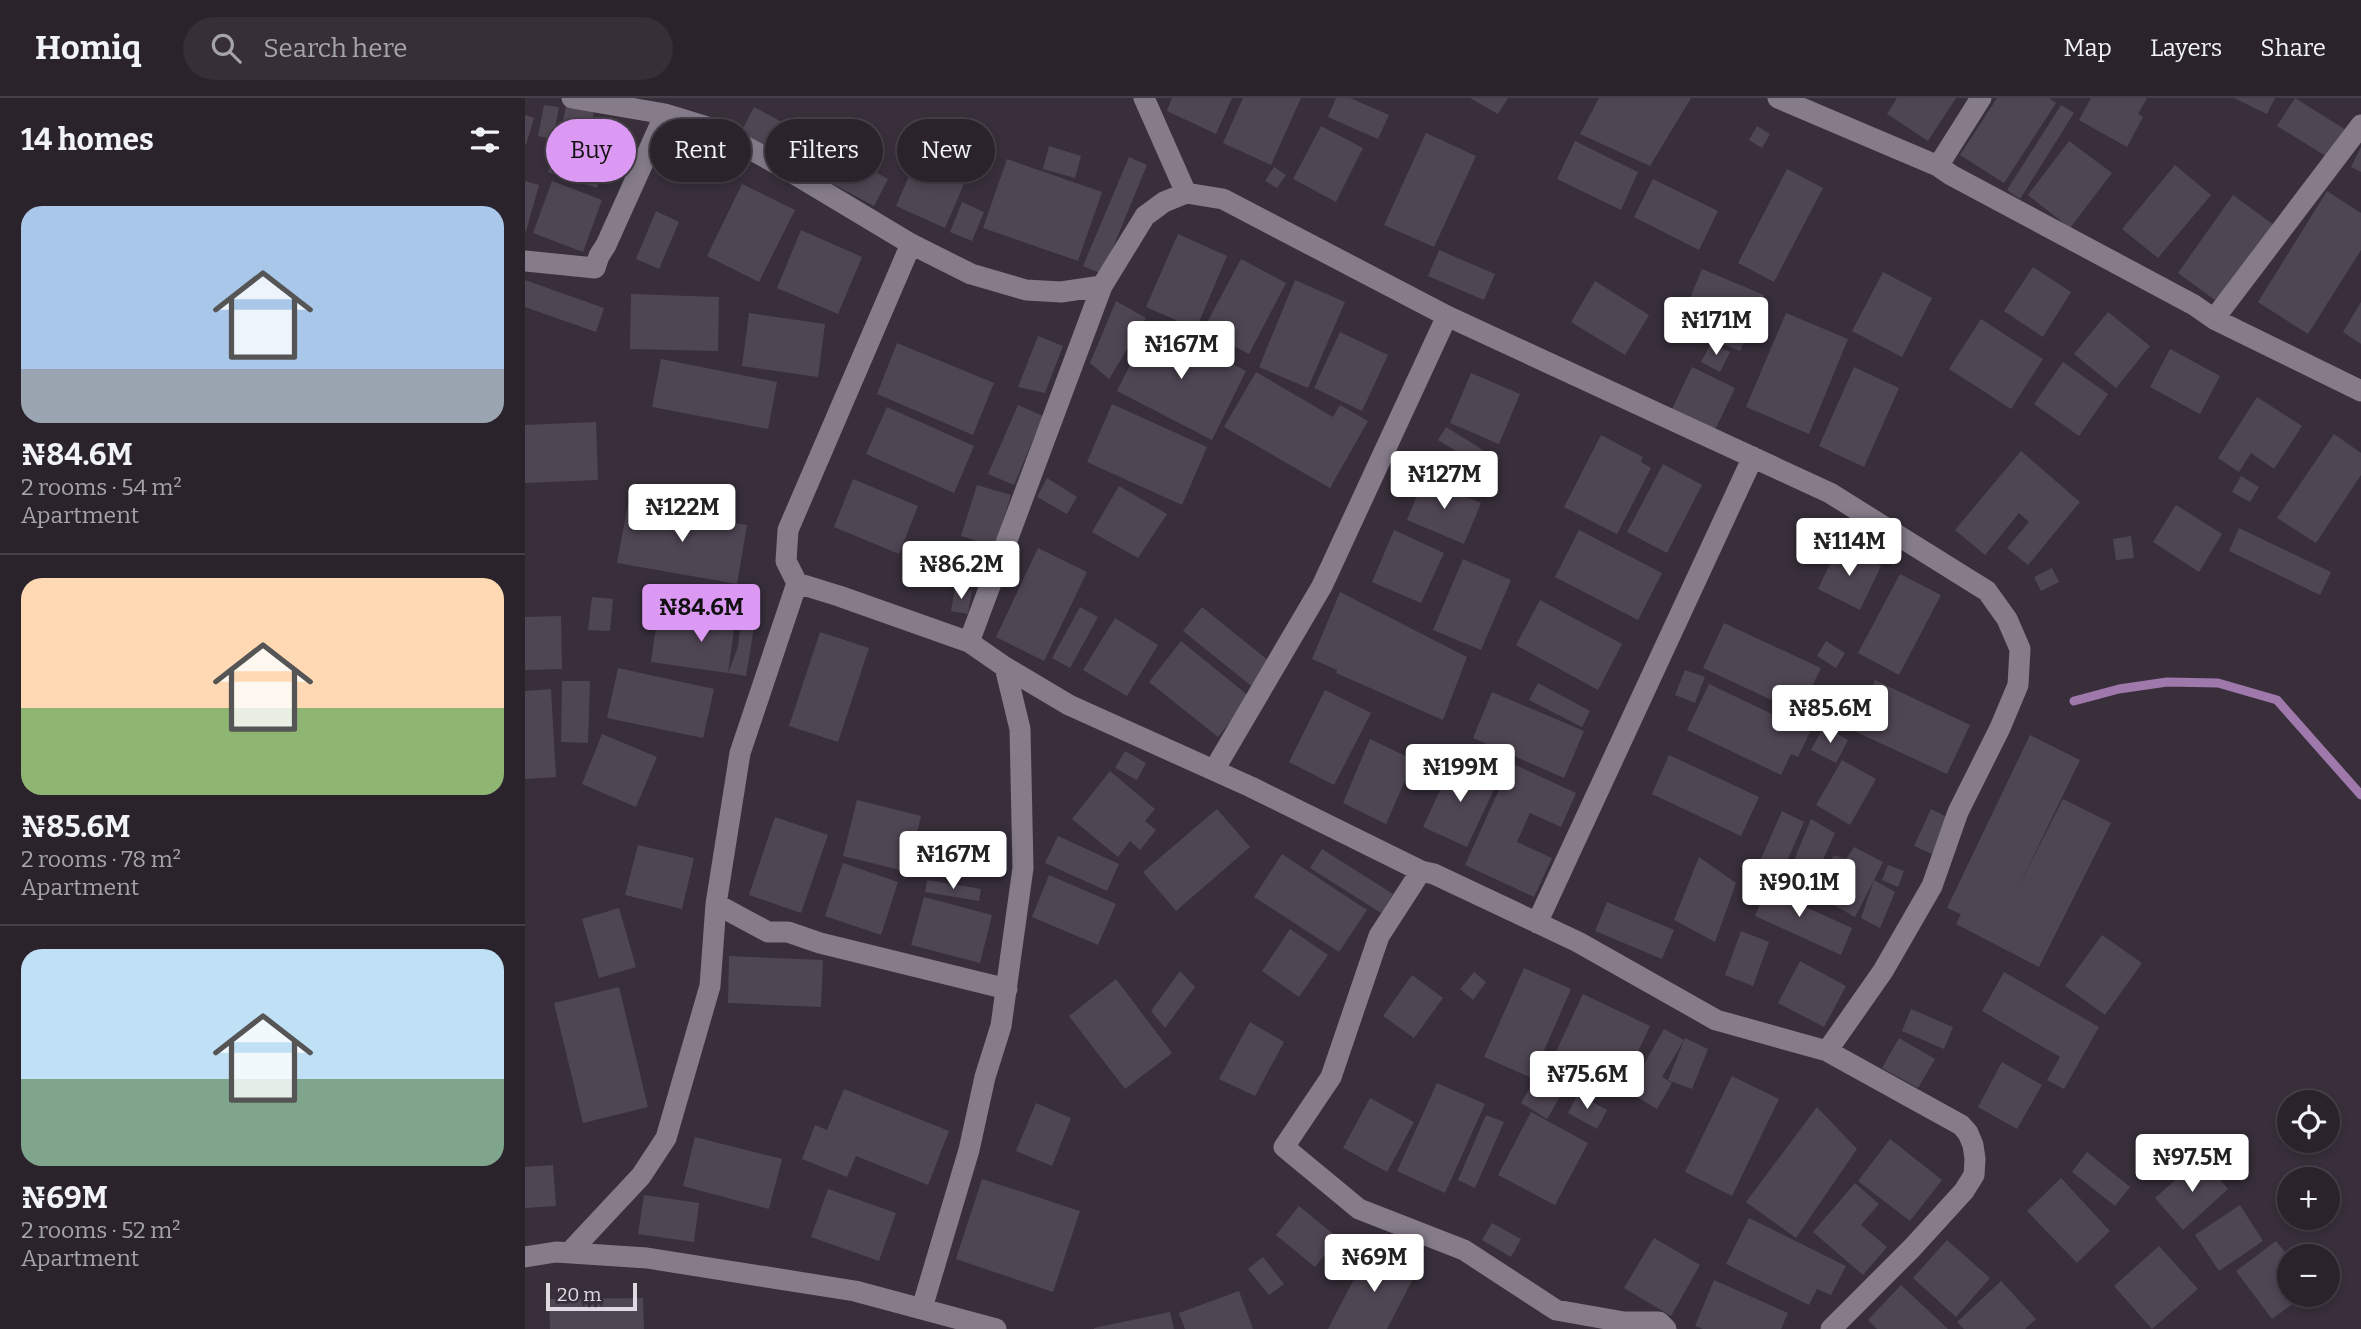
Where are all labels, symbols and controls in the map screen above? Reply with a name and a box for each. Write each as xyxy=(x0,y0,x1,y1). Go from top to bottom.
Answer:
search box xyxy=(183,17,673,80)
text: Homiq xyxy=(35,28,141,68)
icon: search xyxy=(207,29,245,67)
text: Search here xyxy=(263,33,408,64)
text: Map xyxy=(2064,34,2112,62)
text: Layers xyxy=(2150,34,2222,62)
text: Share xyxy=(2260,34,2326,62)
chip: Buy xyxy=(546,119,636,182)
chip: Rent xyxy=(650,119,751,182)
chip: Filters xyxy=(765,119,883,182)
chip: New xyxy=(897,119,995,182)
icon: filters xyxy=(466,121,504,159)
text: 14 homes xyxy=(21,122,154,158)
icon: home xyxy=(200,252,326,378)
pin: ₦171M xyxy=(1667,298,1765,357)
text: ₦171M xyxy=(1680,306,1752,334)
pin: ₦167M xyxy=(1132,322,1230,381)
text: ₦167M xyxy=(1144,330,1218,358)
text: ₦84.6M xyxy=(21,437,133,473)
pin: ₦127M xyxy=(1395,452,1493,511)
text: ₦127M xyxy=(1407,460,1481,488)
text: 2 rooms · 54 m² xyxy=(21,473,182,501)
pin: ₦122M xyxy=(633,484,731,544)
text: ₦122M xyxy=(644,493,720,521)
text: Apartment xyxy=(21,501,139,529)
pin: ₦114M xyxy=(1800,518,1898,578)
text: ₦114M xyxy=(1812,527,1886,555)
pin: ₦86.2M xyxy=(904,542,1018,601)
text: ₦86.2M xyxy=(918,550,1004,578)
pin: ₦84.6M xyxy=(644,584,758,644)
text: ₦84.6M xyxy=(658,593,744,621)
icon: home xyxy=(200,624,326,750)
pin: ₦85.6M xyxy=(1773,686,1887,745)
text: ₦85.6M xyxy=(1788,694,1872,722)
pin: ₦199M xyxy=(1411,744,1509,804)
text: ₦199M xyxy=(1422,753,1498,781)
text: ₦85.6M xyxy=(21,809,130,845)
pin: ₦167M xyxy=(904,832,1002,891)
text: ₦167M xyxy=(916,840,990,868)
text: 2 rooms · 78 m² xyxy=(21,845,181,873)
pin: ₦90.1M xyxy=(1742,860,1856,919)
text: ₦90.1M xyxy=(1758,868,1840,896)
text: Apartment xyxy=(21,873,139,901)
icon: home xyxy=(200,995,326,1121)
pin: ₦75.6M xyxy=(1530,1052,1644,1111)
text: ₦75.6M xyxy=(1546,1060,1628,1088)
map controls xyxy=(2277,1090,2340,1307)
button: locate xyxy=(2277,1090,2340,1153)
pin: ₦97.5M xyxy=(2135,1134,2249,1194)
text: ₦97.5M xyxy=(2152,1143,2232,1171)
button: + xyxy=(2277,1167,2340,1230)
text: ₦69M xyxy=(21,1180,108,1216)
text: 2 rooms · 52 m² xyxy=(21,1216,180,1244)
pin: ₦69M xyxy=(1333,1234,1415,1294)
text: ₦69M xyxy=(1341,1243,1407,1271)
text: Apartment xyxy=(21,1244,139,1272)
button: − xyxy=(2277,1244,2340,1307)
scale bar xyxy=(546,1280,637,1312)
text: 20 m xyxy=(557,1283,601,1306)

